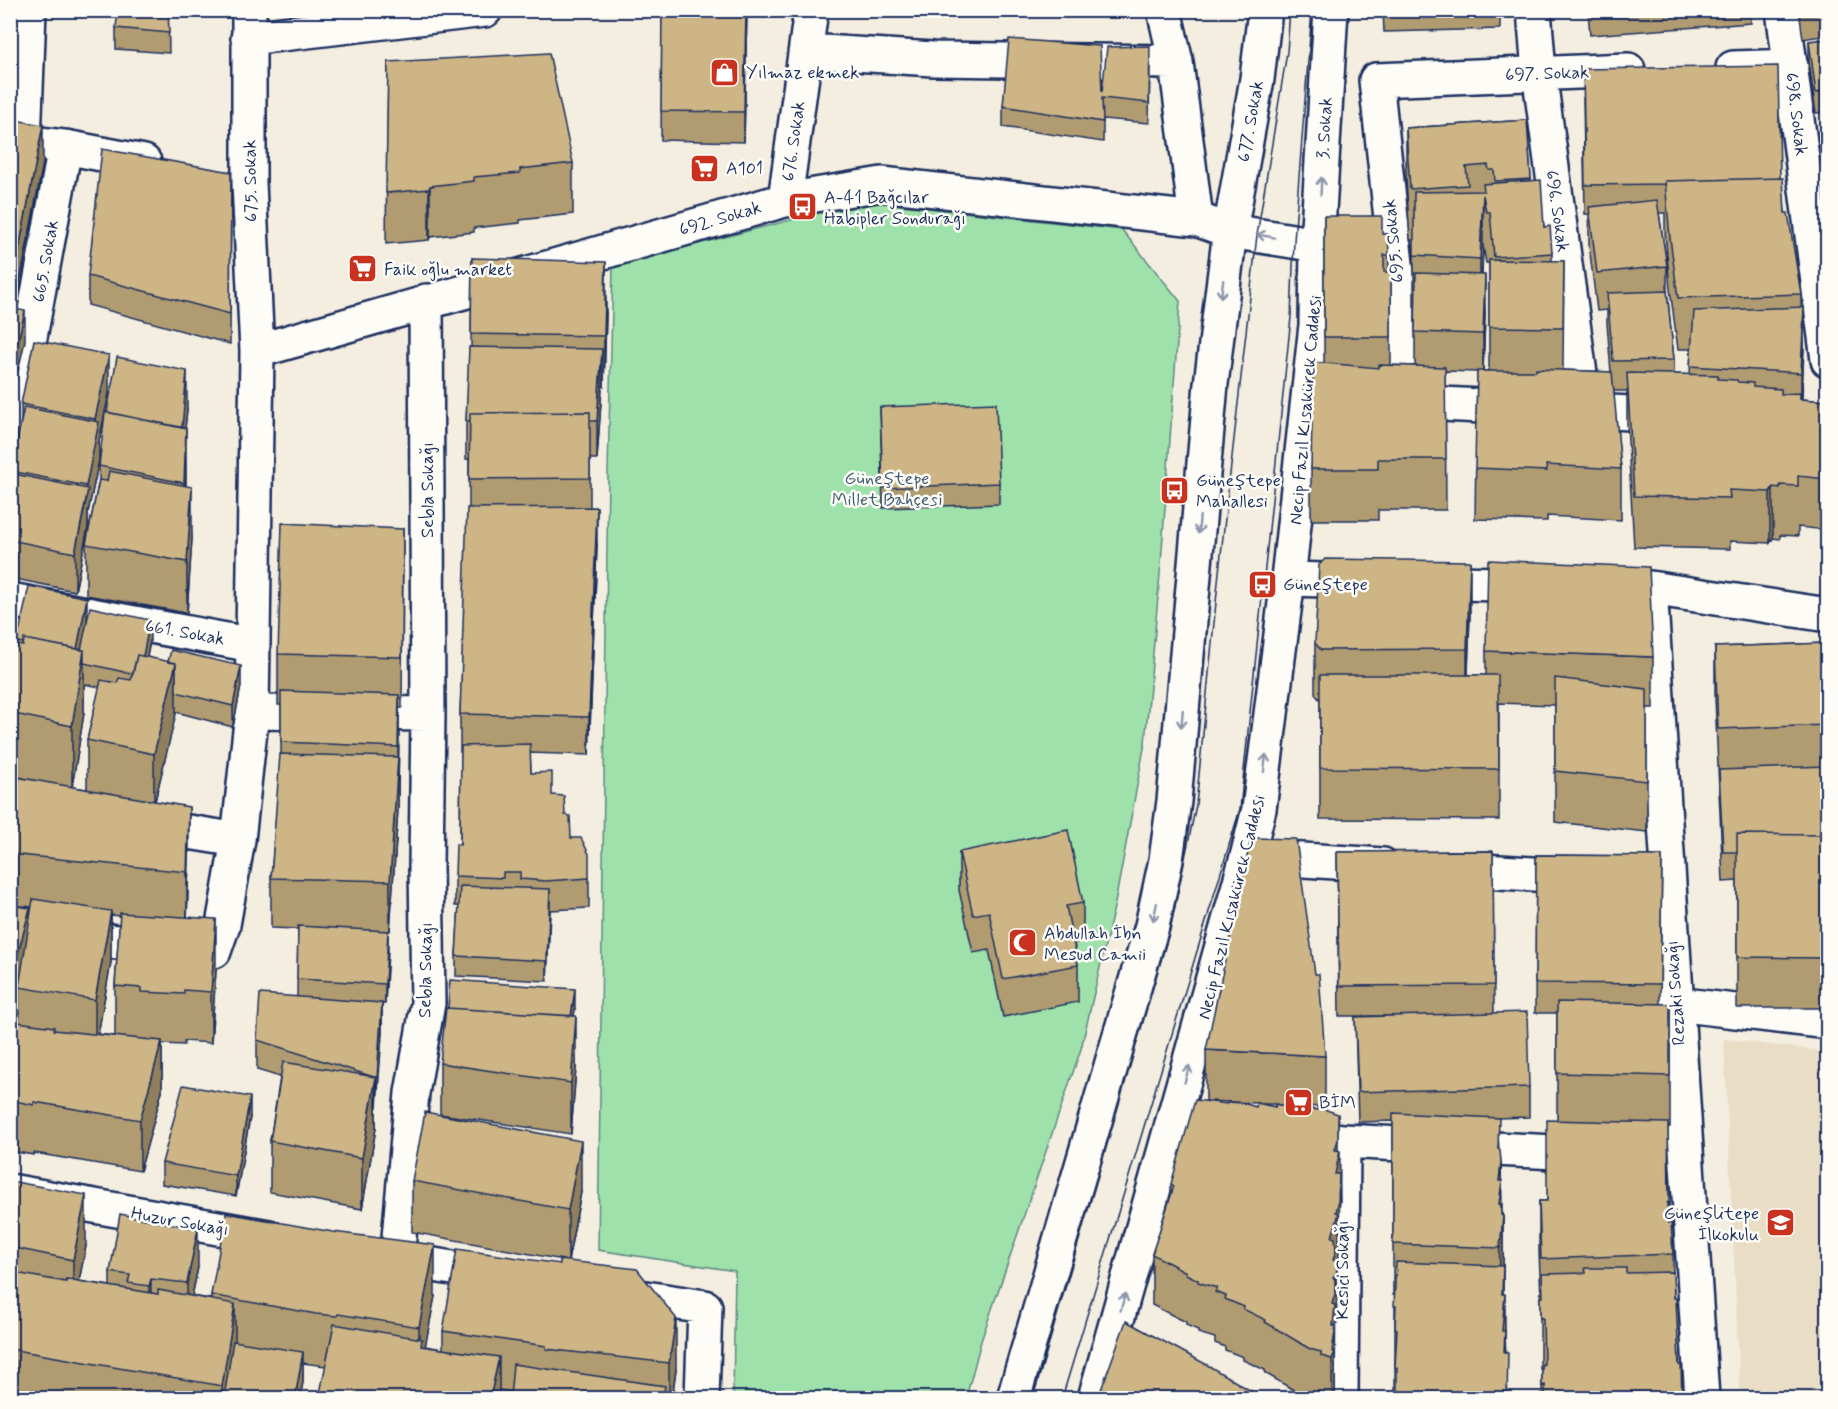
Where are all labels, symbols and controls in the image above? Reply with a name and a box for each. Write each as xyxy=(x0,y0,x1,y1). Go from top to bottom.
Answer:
shop icon: Yılmaz ekmek xyxy=(709,56,741,88)
place label: Yılmaz ekmek xyxy=(746,61,859,85)
street label: 697. Sokak xyxy=(1505,61,1590,87)
street label: 698. Sokak xyxy=(1779,71,1813,157)
street label: 677. Sokak xyxy=(1232,78,1270,164)
street label: 3. Sokak xyxy=(1311,96,1339,160)
street label: 676. Sokak xyxy=(776,99,812,183)
street label: 675. Sokak xyxy=(238,139,264,222)
supermarket icon: A101 xyxy=(689,152,721,184)
place label: A101 xyxy=(726,157,763,181)
street label: 696. Sokak xyxy=(1539,169,1575,254)
one-way arrow xyxy=(1315,177,1326,197)
place label: A-41 Bağcılar Habipler Sondurağı xyxy=(824,186,966,231)
bus stop icon: A-41 Bağcılar Habipler Sondurağı xyxy=(787,191,819,223)
street label: 692. Sokak xyxy=(676,196,764,242)
street label: 695. Sokak xyxy=(1378,198,1410,284)
street label: 665. Sokak xyxy=(27,218,65,304)
one-way arrow xyxy=(1257,231,1276,242)
supermarket icon: Faik oğlu market xyxy=(347,253,379,285)
place label: Faik oğlu market xyxy=(384,258,512,282)
one-way arrow xyxy=(1217,278,1228,298)
street label: Necip Fazıl Kısakürek Caddesi xyxy=(1284,294,1328,526)
street label: Sebla Sokağı xyxy=(416,442,440,538)
park label: Güneştepe Millet Bahçesi xyxy=(832,467,942,512)
place label: Güneştepe Mahallesi xyxy=(1196,469,1281,514)
bus stop icon: Güneştepe Mahallesi xyxy=(1159,474,1191,506)
one-way arrow xyxy=(1193,514,1204,534)
bus stop icon: Güneştepe xyxy=(1246,568,1278,600)
place label: Güneştepe xyxy=(1283,573,1368,597)
street label: 661. Sokak xyxy=(143,614,227,652)
one-way arrow xyxy=(1176,708,1187,728)
one-way arrow xyxy=(1259,753,1270,773)
street label: Necip Fazıl Kısakürek Caddesi xyxy=(1192,793,1271,1022)
one-way arrow xyxy=(1149,901,1160,921)
street label: Sebla Sokağı xyxy=(413,922,439,1018)
place label: Abdullah İbn Mesud Camii xyxy=(1044,922,1146,967)
mosque icon: Abdullah İbn Mesud Camii xyxy=(1007,927,1039,959)
street label: Rezaki Sokağı xyxy=(1660,940,1692,1046)
one-way arrow xyxy=(1182,1065,1193,1084)
supermarket icon: BİM xyxy=(1282,1086,1314,1118)
place label: BİM xyxy=(1319,1091,1356,1115)
street label: Huzur Sokağı xyxy=(129,1202,231,1242)
place label: Güneşlitepe İlkokulu xyxy=(1664,1202,1759,1247)
school or university icon: Güneşlitepe İlkokulu xyxy=(1764,1207,1796,1239)
street label: Kesici Sokağı xyxy=(1331,1220,1355,1320)
one-way arrow xyxy=(1118,1293,1129,1312)

